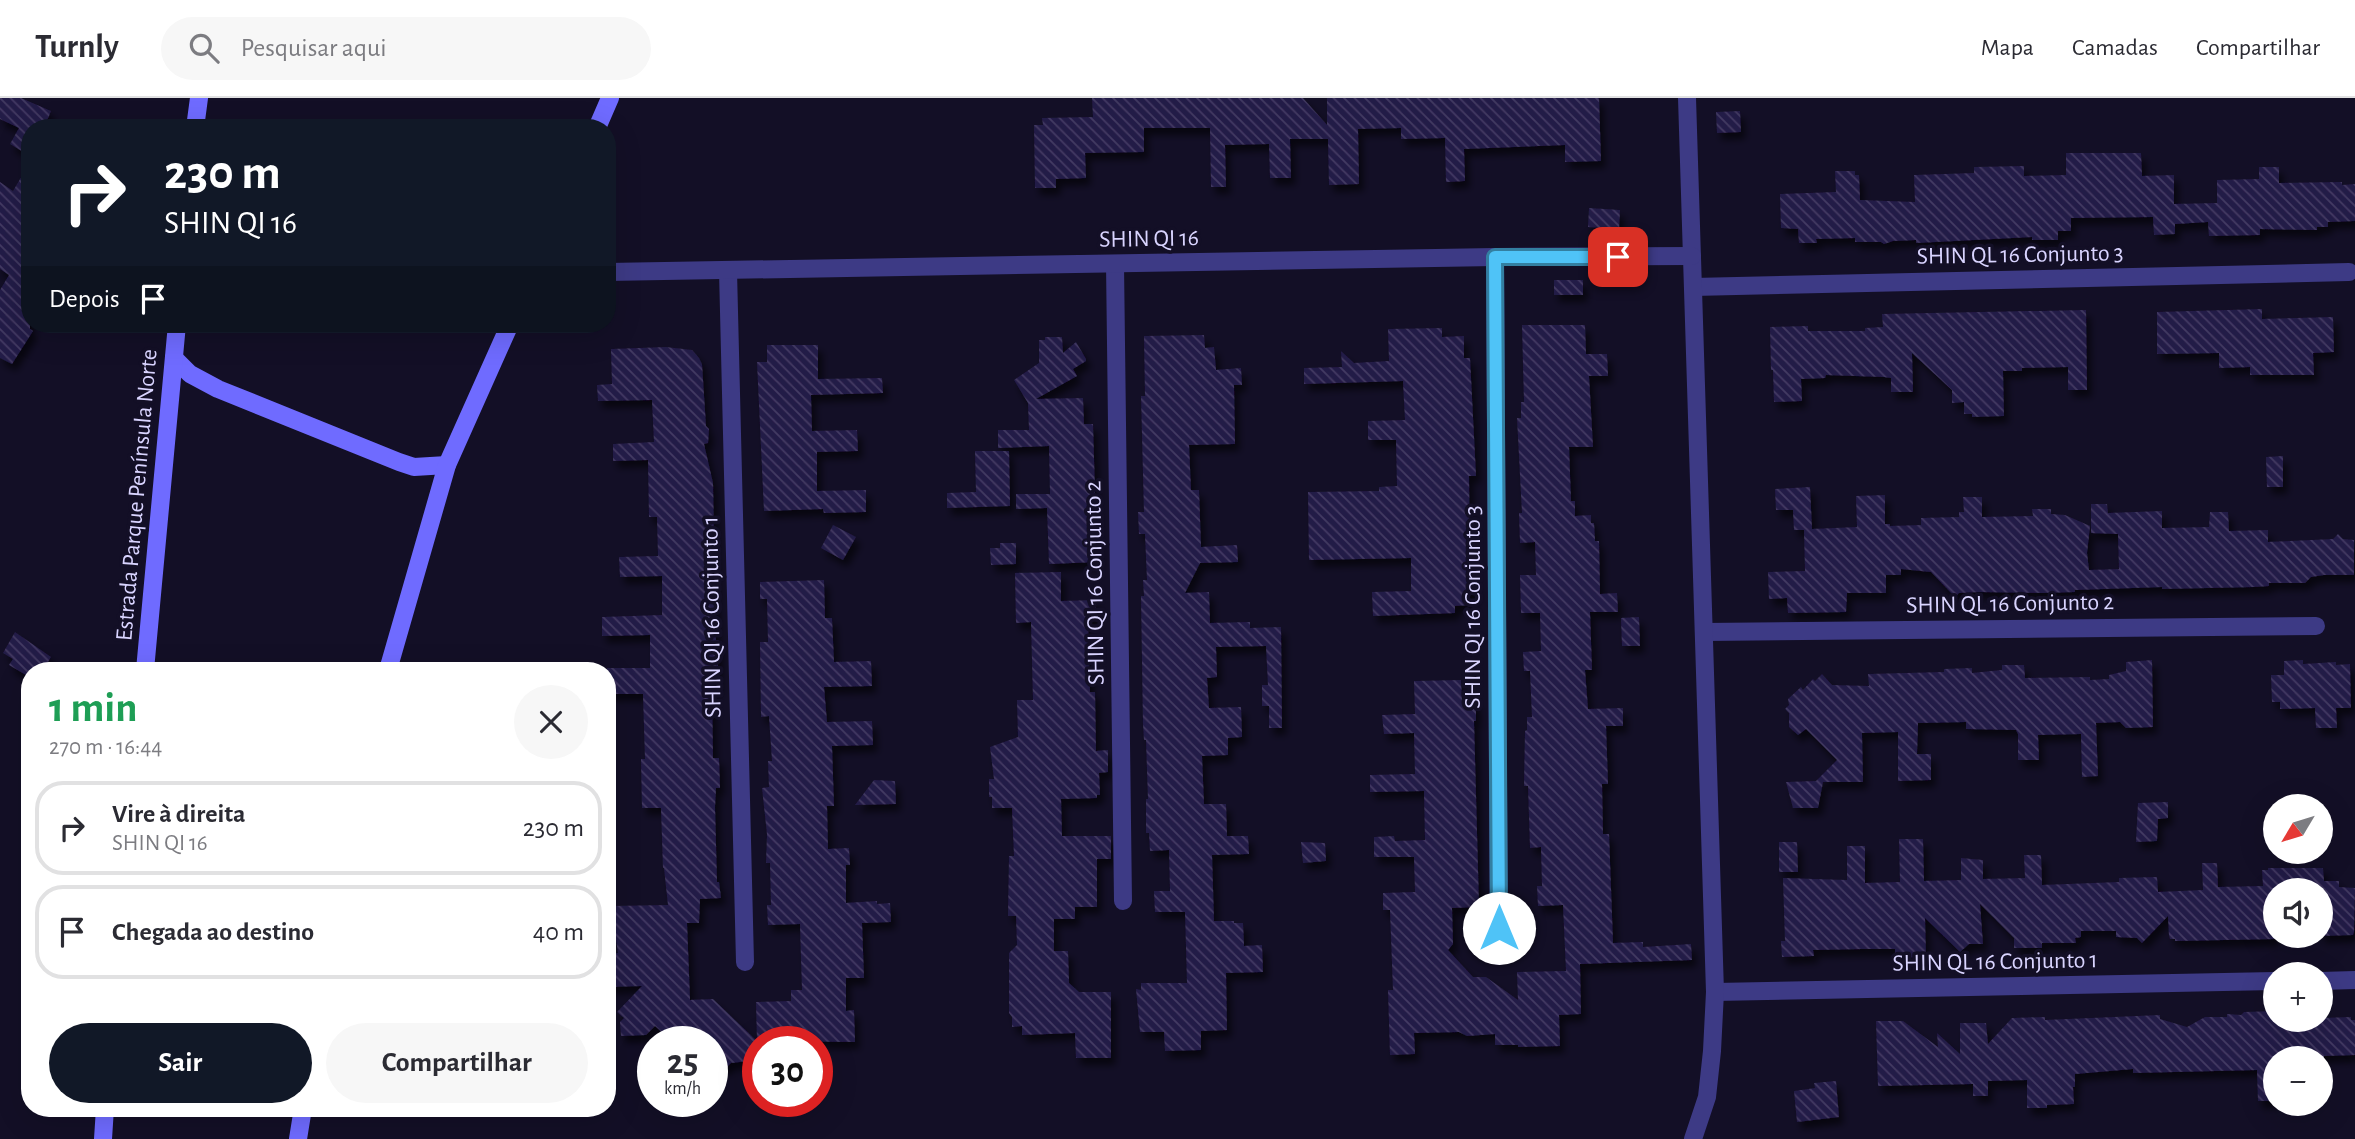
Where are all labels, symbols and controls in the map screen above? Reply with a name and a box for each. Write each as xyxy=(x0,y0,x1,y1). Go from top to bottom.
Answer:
search box xyxy=(161,17,651,80)
icon: search xyxy=(185,29,223,67)
text: Turnly xyxy=(35,31,119,64)
text: Pesquisar aqui xyxy=(241,35,387,61)
text: Mapa xyxy=(1981,36,2034,60)
text: Camadas xyxy=(2072,36,2158,60)
text: Compartilhar xyxy=(2196,36,2320,60)
icon: right xyxy=(49,147,140,238)
text: 230 m xyxy=(164,149,281,198)
text: SHIN QI 16 xyxy=(164,207,297,239)
street label: SHIN QI 16 xyxy=(1099,226,1199,252)
pin xyxy=(1588,227,1648,287)
icon: arrive xyxy=(1599,238,1637,276)
street label: SHIN QL 16 Conjunto 3 xyxy=(1916,241,2124,269)
icon: arrive xyxy=(134,280,172,318)
text: Depois xyxy=(49,286,120,312)
street label: Estrada Parque Península Norte xyxy=(112,348,162,642)
street label: SHIN QI 16 Conjunto 2 xyxy=(1081,481,1109,685)
street label: SHIN QI 16 Conjunto 3 xyxy=(1461,505,1485,709)
street label: SHIN QI 16 Conjunto 1 xyxy=(698,516,726,718)
street label: SHIN QL 16 Conjunto 2 xyxy=(1906,590,2114,618)
button: close xyxy=(514,685,588,759)
text: 1 min xyxy=(49,687,138,729)
text: 270 m · 16:44 xyxy=(49,736,162,759)
north arrow xyxy=(2263,794,2333,864)
map controls xyxy=(2263,794,2333,1116)
text: Vire à direita xyxy=(112,801,246,827)
icon: right xyxy=(53,809,91,847)
text: 230 m xyxy=(523,815,584,841)
text: SHIN QI 16 xyxy=(112,832,208,855)
button: sound xyxy=(2263,878,2333,948)
position arrow xyxy=(1462,891,1536,965)
icon: arrive xyxy=(53,913,91,951)
text: Chegada ao destino xyxy=(112,919,314,945)
text: 40 m xyxy=(533,919,584,945)
street label: SHIN QL 16 Conjunto 1 xyxy=(1892,948,2098,976)
button: + xyxy=(2263,962,2333,1032)
button: Sair xyxy=(49,1023,312,1103)
button: Compartilhar xyxy=(326,1023,588,1103)
speed limit sign: 30 xyxy=(742,1026,833,1117)
text: 25 xyxy=(667,1045,698,1080)
button: − xyxy=(2263,1046,2333,1116)
text: km/h xyxy=(664,1080,701,1098)

